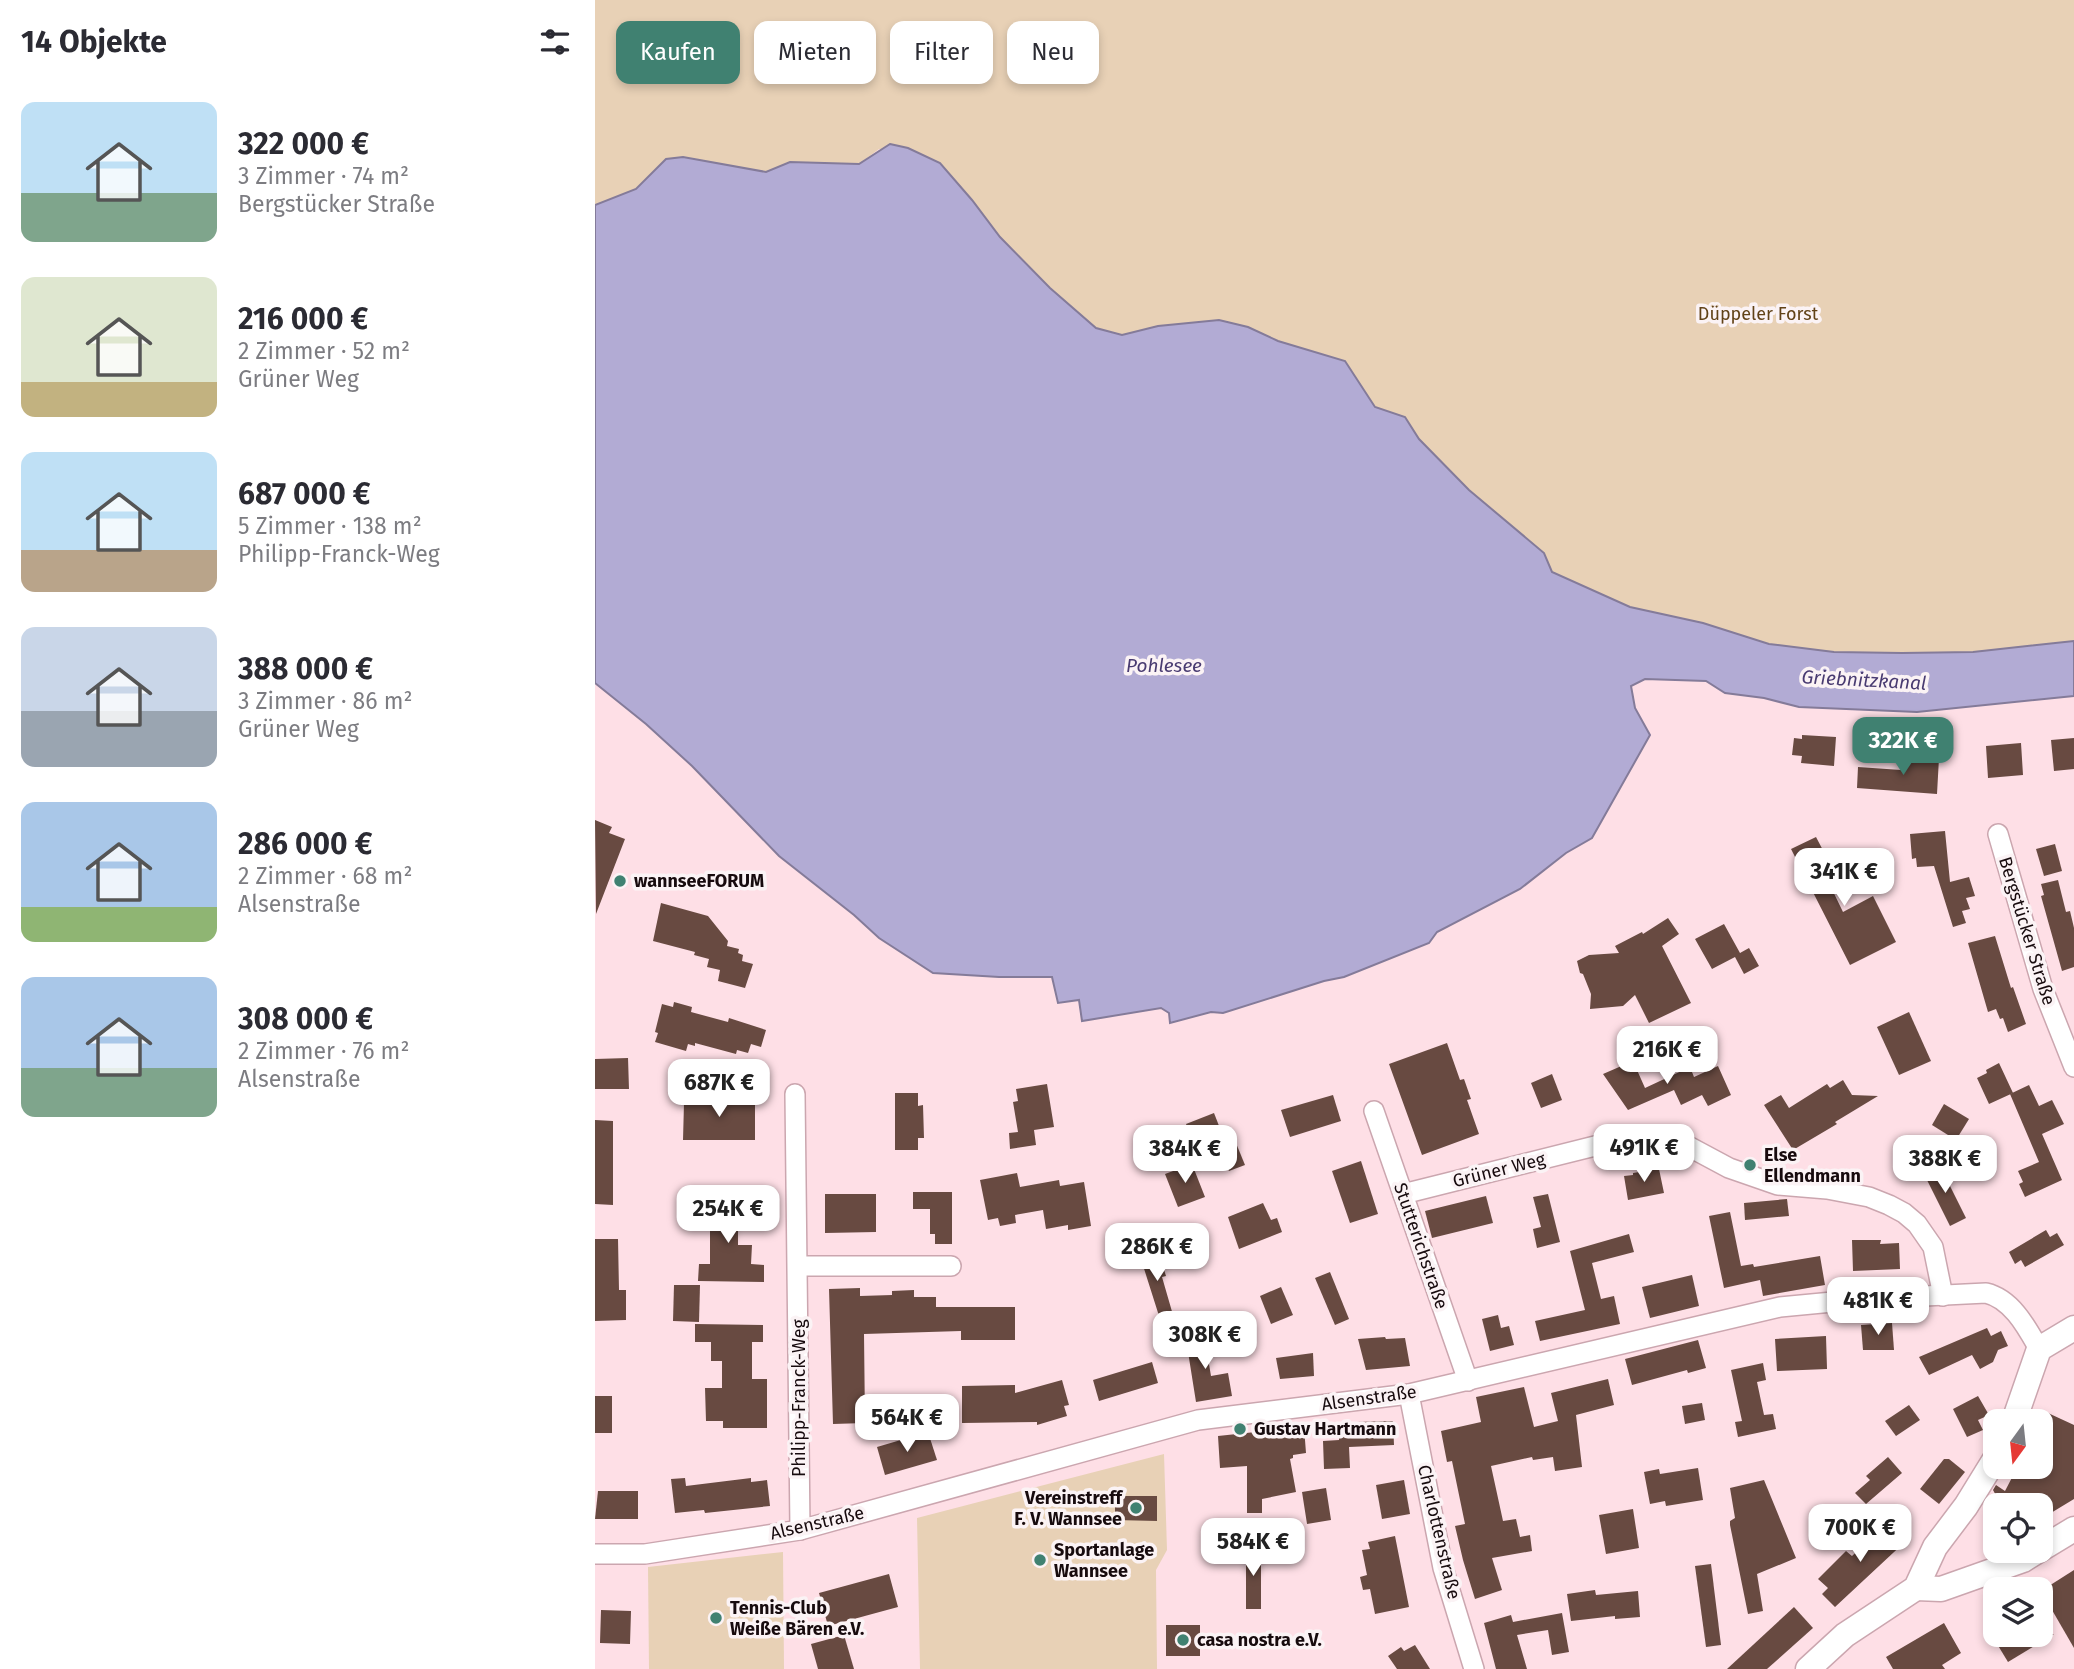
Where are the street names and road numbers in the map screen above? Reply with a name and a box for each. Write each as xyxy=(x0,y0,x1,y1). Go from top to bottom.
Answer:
street label: Bergstücker Straße xyxy=(1994,854,2060,1008)
street label: Grüner Weg xyxy=(1450,1148,1548,1192)
street label: Stutterichstraße xyxy=(1389,1180,1453,1312)
street label: Philipp-Franck-Weg xyxy=(788,1318,810,1477)
street label: Alsenstraße xyxy=(1320,1380,1418,1416)
street label: Charlottenstraße xyxy=(1413,1463,1465,1601)
street label: Alsenstraße xyxy=(768,1502,866,1544)

